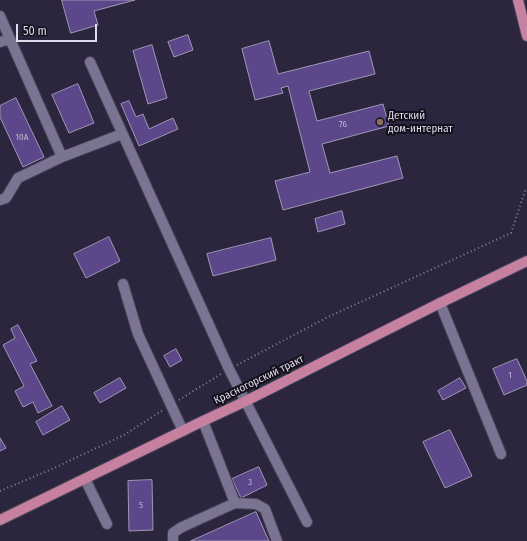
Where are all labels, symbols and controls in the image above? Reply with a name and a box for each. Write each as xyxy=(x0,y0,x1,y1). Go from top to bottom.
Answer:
scale bar xyxy=(18,16,99,42)
text: 50 m xyxy=(23,24,47,38)
place label: Детский дом-интернат xyxy=(388,109,453,135)
marker: Детский дом-интернат xyxy=(375,117,385,127)
house number: 76 xyxy=(339,119,347,129)
house number: 10А xyxy=(16,132,28,142)
street label: Красногорский тракт xyxy=(212,352,306,408)
house number: 1 xyxy=(508,370,512,380)
house number: 3 xyxy=(248,477,252,487)
house number: 5 xyxy=(139,500,143,510)

